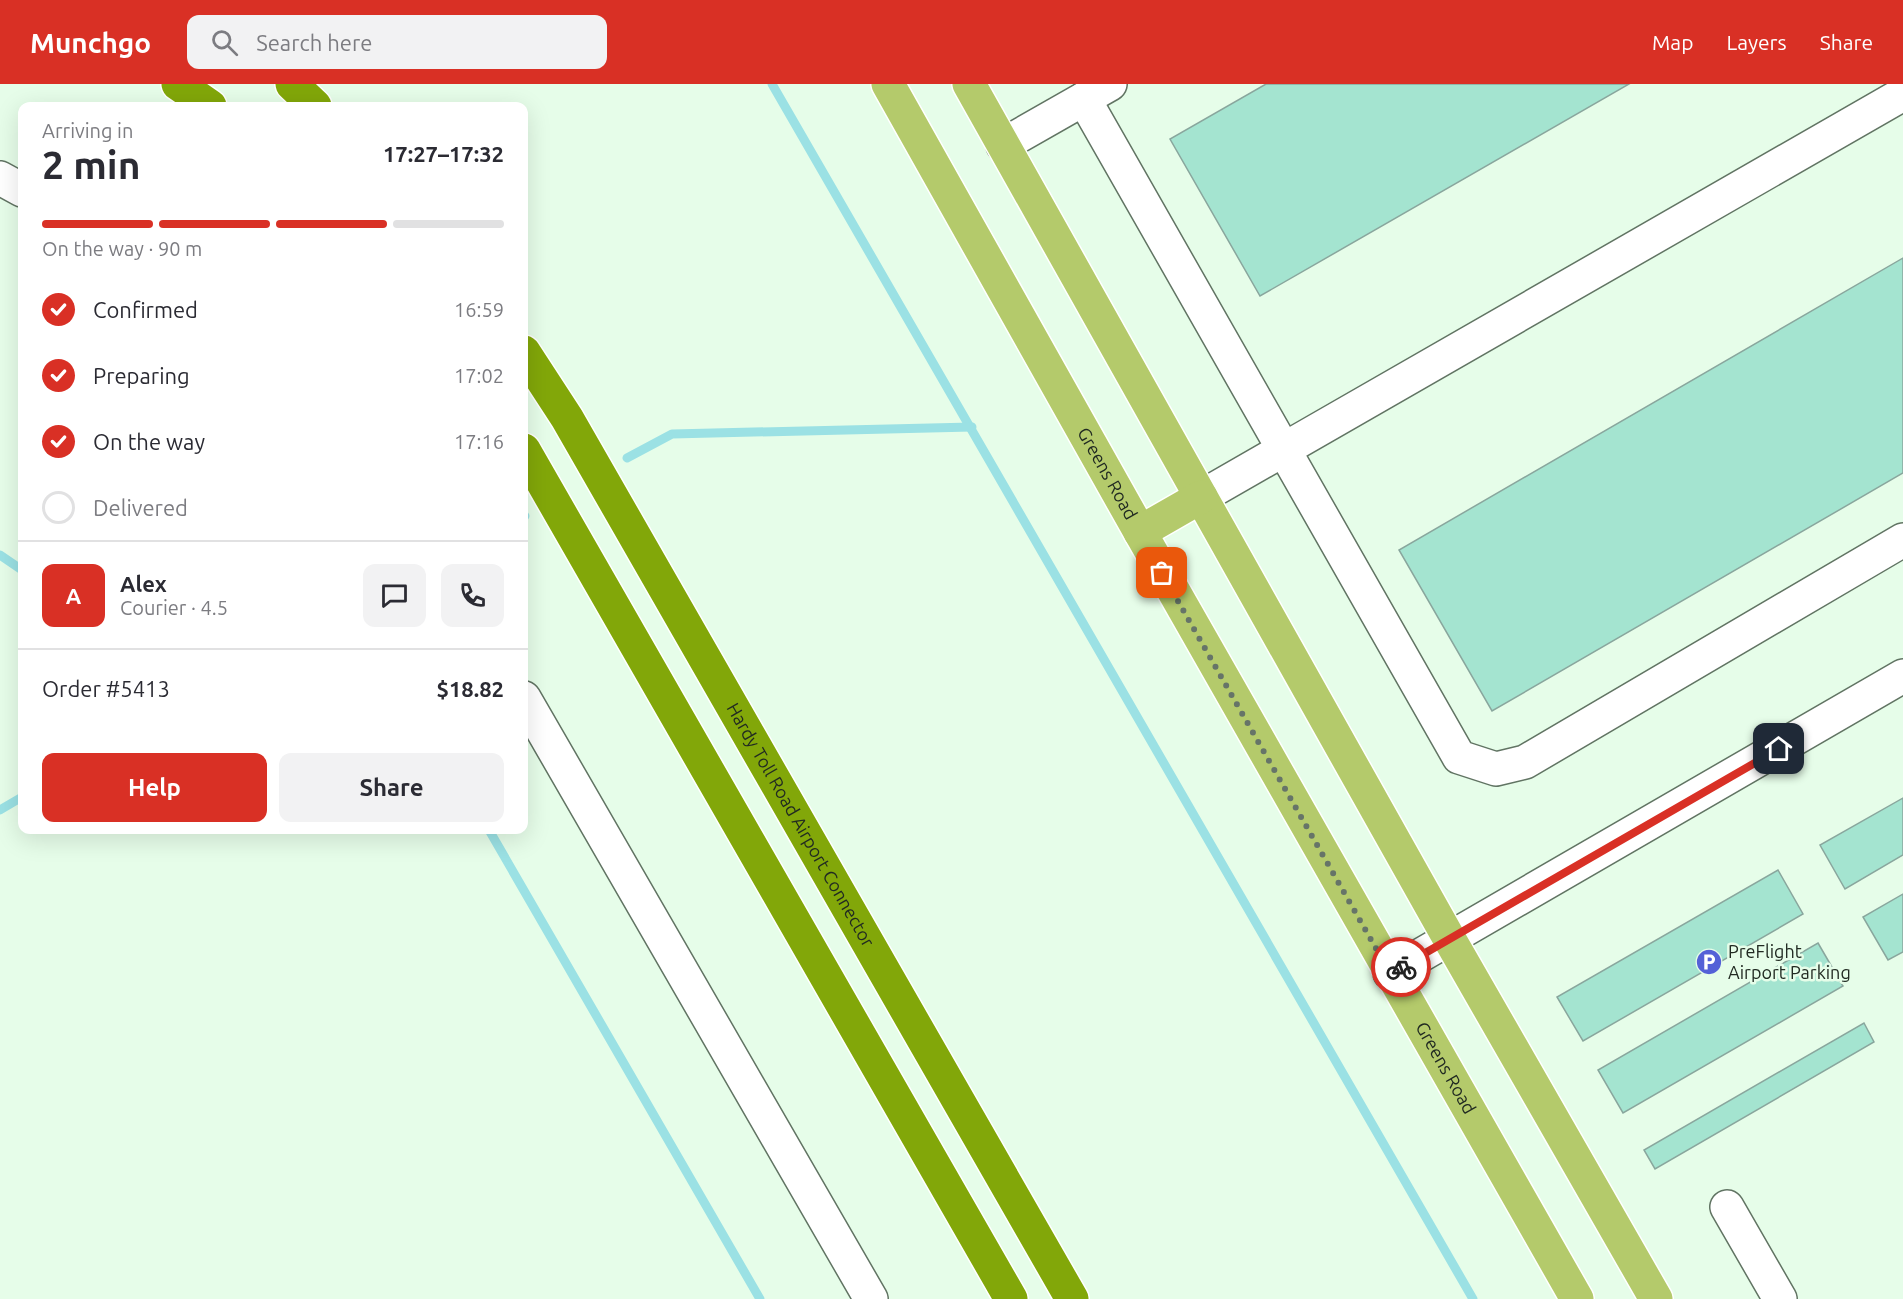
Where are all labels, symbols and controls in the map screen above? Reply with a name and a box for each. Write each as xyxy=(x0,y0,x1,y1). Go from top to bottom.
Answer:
search box xyxy=(187,15,607,69)
icon: search xyxy=(208,26,241,59)
text: Munchgo xyxy=(30,27,151,58)
text: Search here xyxy=(256,30,372,55)
text: Map xyxy=(1652,30,1693,54)
text: Layers xyxy=(1726,30,1787,54)
text: Share xyxy=(1820,30,1873,54)
text: Arriving in xyxy=(42,119,133,142)
text: 17:27–17:32 xyxy=(383,141,504,166)
text: 2 min xyxy=(42,143,141,186)
text: On the way · 90 m xyxy=(42,237,202,260)
icon: check xyxy=(42,293,75,326)
text: Confirmed xyxy=(93,297,198,322)
text: 16:59 xyxy=(454,298,504,321)
icon: check xyxy=(42,359,75,392)
text: Preparing xyxy=(93,363,190,388)
text: 17:02 xyxy=(454,364,504,387)
street label: Greens Road xyxy=(1074,424,1142,523)
icon: check xyxy=(42,425,75,458)
text: On the way xyxy=(93,429,205,454)
text: 17:16 xyxy=(454,430,504,453)
text: Delivered xyxy=(93,495,188,520)
pin xyxy=(1136,547,1187,598)
icon: bag xyxy=(1145,556,1178,589)
button: chat xyxy=(363,564,426,627)
button: phone xyxy=(441,564,504,627)
text: Alex xyxy=(120,571,167,596)
text: A xyxy=(66,583,81,608)
text: Courier · 4.5 xyxy=(120,596,228,619)
text: Order #5413 xyxy=(42,676,170,701)
text: $18.82 xyxy=(437,676,504,701)
street label: Hardy Toll Road Airport Connector xyxy=(723,699,879,950)
pin xyxy=(1753,723,1804,774)
icon: home xyxy=(1762,732,1795,765)
button: Help xyxy=(42,753,267,822)
button: Share xyxy=(279,753,504,822)
courier xyxy=(1371,937,1431,997)
place label: PreFlight Airport Parking xyxy=(1728,941,1851,982)
parking icon: PreFlight Airport Parking xyxy=(1694,947,1724,977)
icon: bike xyxy=(1385,951,1418,984)
street label: Greens Road xyxy=(1412,1018,1480,1117)

